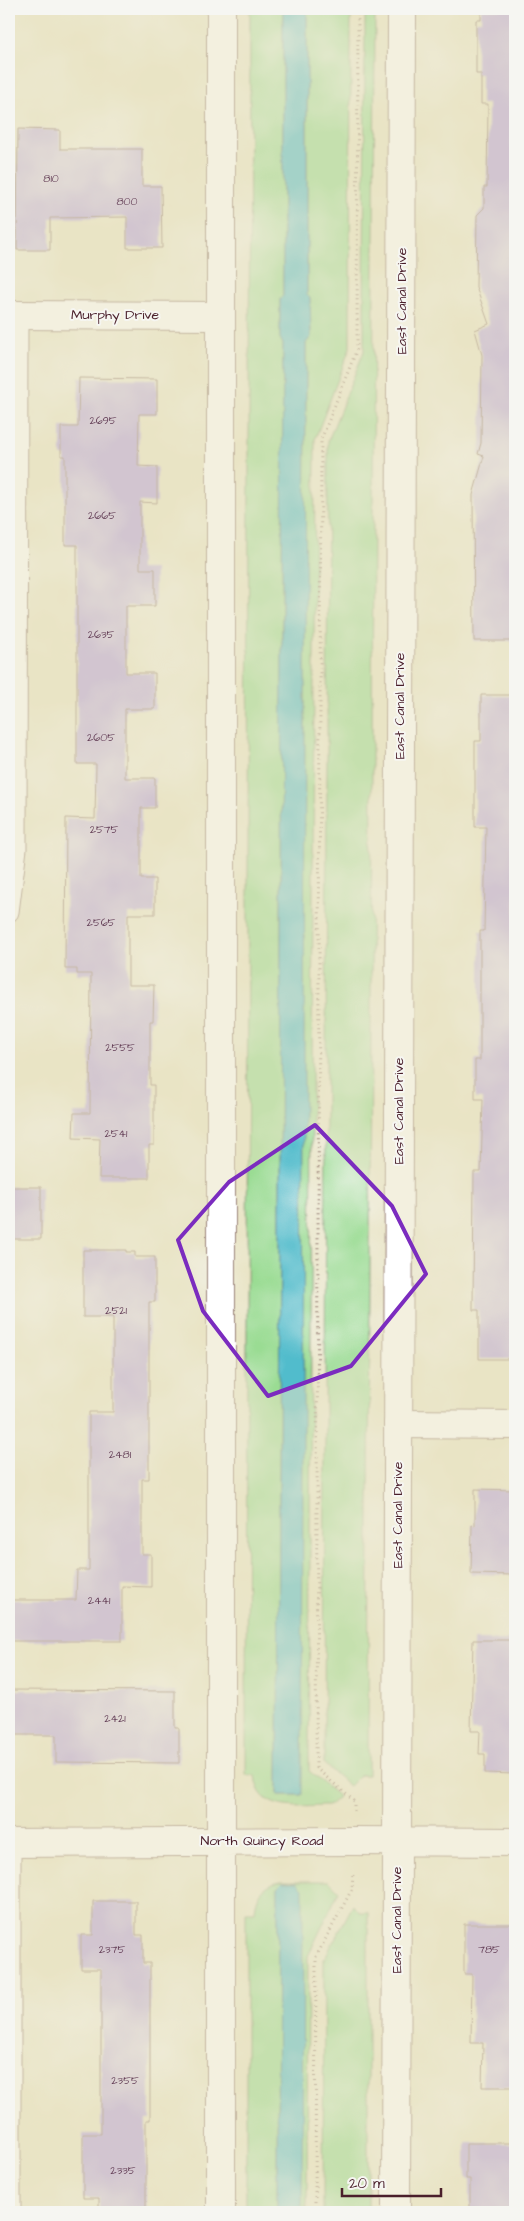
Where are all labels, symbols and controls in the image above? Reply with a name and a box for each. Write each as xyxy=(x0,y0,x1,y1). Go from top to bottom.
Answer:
house number: 810 xyxy=(43,171,59,186)
house number: 800 xyxy=(116,194,138,209)
street label: East Canal Drive xyxy=(392,247,412,354)
street label: Murphy Drive xyxy=(71,305,160,325)
house number: 2695 xyxy=(89,413,117,428)
house number: 2665 xyxy=(88,508,116,523)
house number: 2635 xyxy=(88,627,114,642)
street label: East Canal Drive xyxy=(390,652,410,759)
house number: 2605 xyxy=(87,730,115,745)
house number: 2575 xyxy=(90,822,119,837)
house number: 2565 xyxy=(87,915,116,930)
house number: 2555 xyxy=(105,1040,135,1055)
street label: East Canal Drive xyxy=(389,1057,409,1164)
house number: 2541 xyxy=(105,1126,128,1141)
house number: 2521 xyxy=(105,1303,127,1318)
house number: 2481 xyxy=(109,1447,132,1462)
street label: East Canal Drive xyxy=(388,1461,408,1568)
house number: 2441 xyxy=(88,1593,111,1608)
house number: 2421 xyxy=(104,1711,126,1726)
street label: North Quincy Road xyxy=(200,1831,324,1851)
street label: East Canal Drive xyxy=(387,1866,407,1973)
house number: 2375 xyxy=(99,1942,125,1957)
house number: 785 xyxy=(478,1942,500,1957)
house number: 2355 xyxy=(111,2073,139,2088)
house number: 2335 xyxy=(110,2163,136,2178)
scale bar xyxy=(342,2166,440,2198)
text: 20 m xyxy=(349,2173,385,2194)

